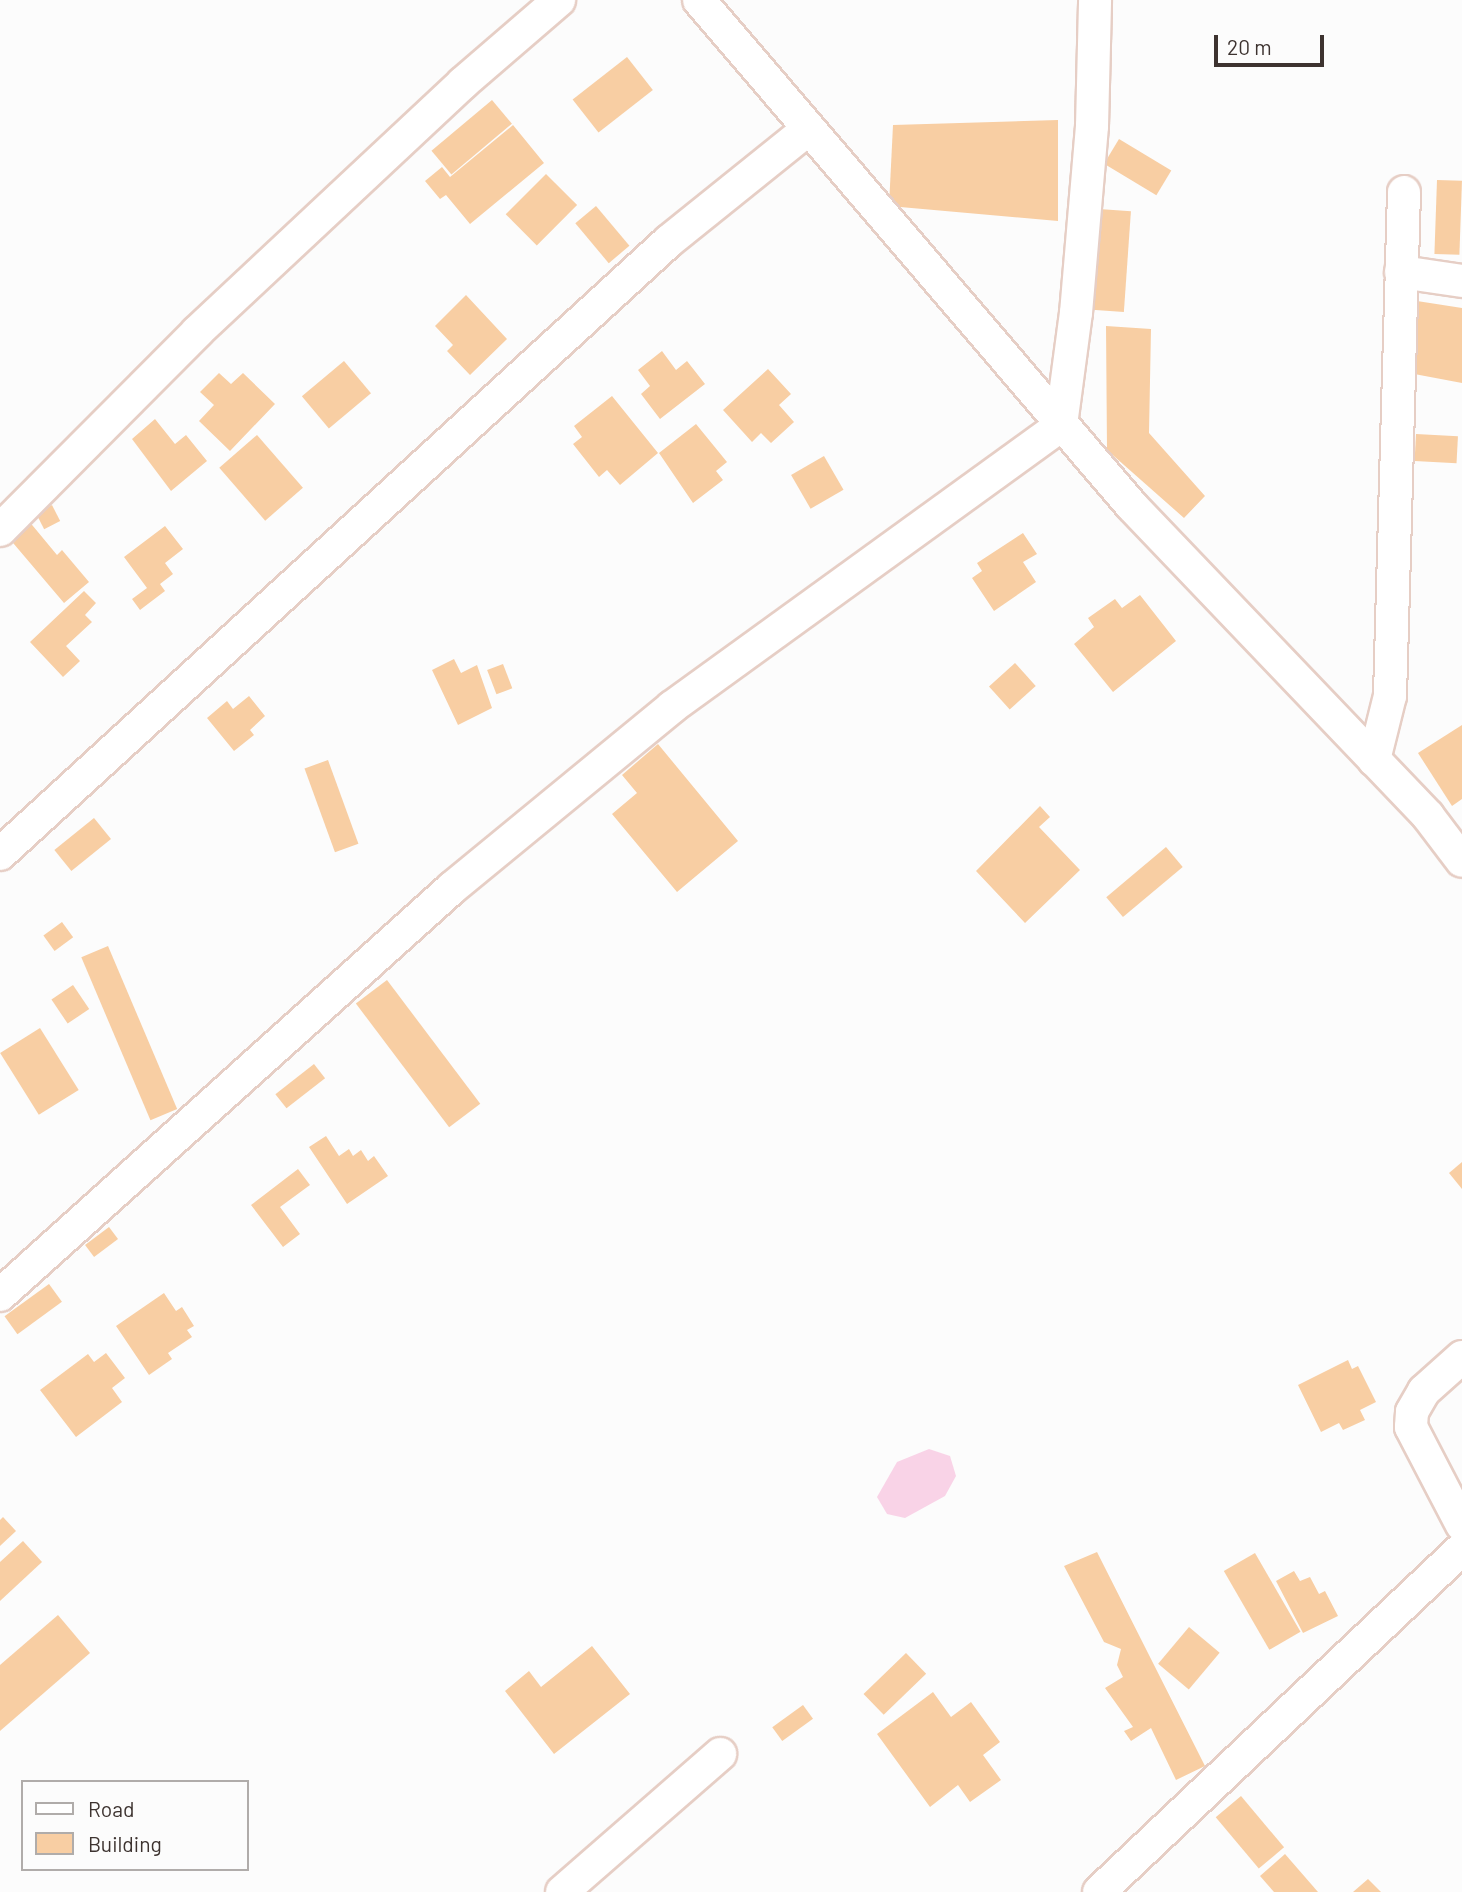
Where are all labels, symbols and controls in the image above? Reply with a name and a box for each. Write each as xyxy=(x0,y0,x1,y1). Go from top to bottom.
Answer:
scale bar xyxy=(1217,21,1327,65)
text: 20 m xyxy=(1227,34,1272,59)
legend xyxy=(21,1780,248,1871)
text: Road xyxy=(88,1796,134,1821)
text: Building xyxy=(88,1831,162,1856)

